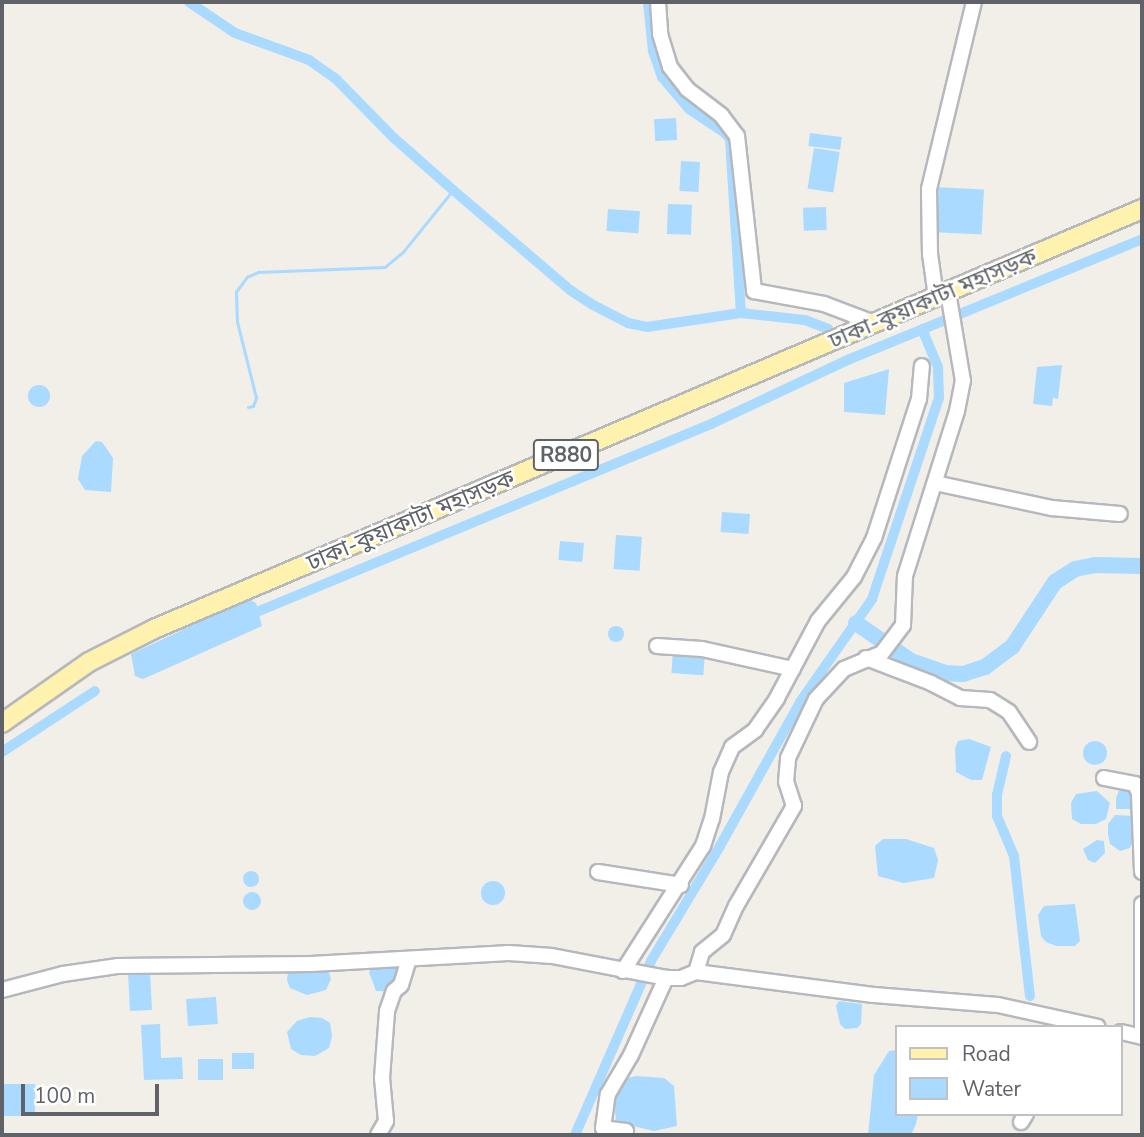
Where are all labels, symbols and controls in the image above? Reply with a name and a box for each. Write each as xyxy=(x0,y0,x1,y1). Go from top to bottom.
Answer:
street label: ঢাকা-কুয়াকাটা মহাসড়ক xyxy=(825,243,1041,355)
road number: R880 xyxy=(533,438,599,472)
street label: ঢাকা-কুয়াকাটা মহাসড়ক xyxy=(303,465,519,577)
legend xyxy=(895,1025,1123,1116)
text: Road xyxy=(962,1040,1011,1068)
scale bar xyxy=(24,1070,163,1114)
text: Water xyxy=(962,1075,1021,1103)
text: 100 m xyxy=(34,1082,95,1110)

